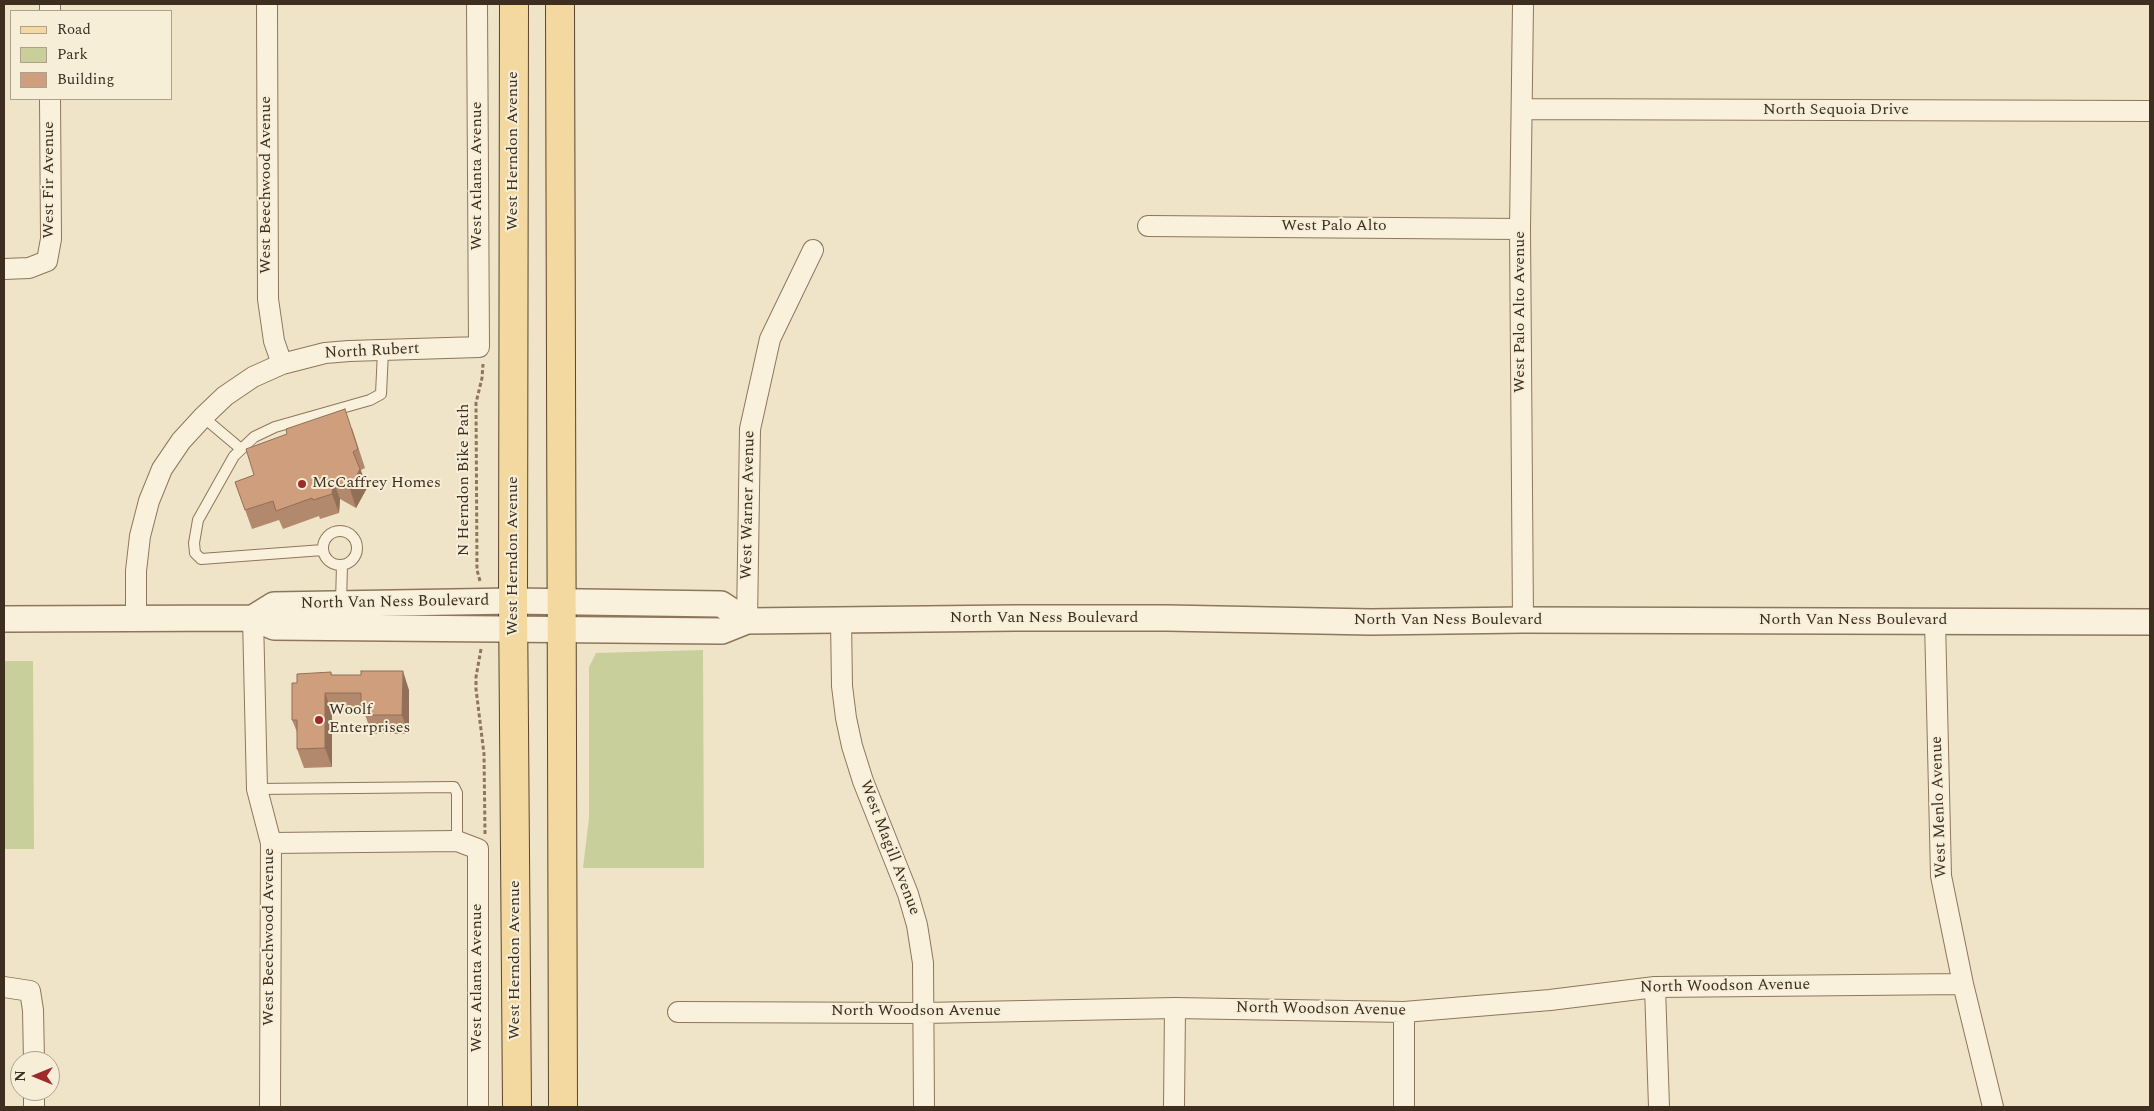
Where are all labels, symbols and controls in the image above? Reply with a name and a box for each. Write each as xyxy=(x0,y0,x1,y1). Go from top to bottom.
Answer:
legend xyxy=(10,10,172,100)
text: Road xyxy=(57,18,91,41)
text: Park xyxy=(57,43,88,66)
text: Building xyxy=(57,68,114,91)
street label: West Herndon Avenue xyxy=(504,71,524,231)
street label: West Beechwood Avenue xyxy=(257,96,277,274)
street label: North Sequoia Drive xyxy=(1763,101,1909,121)
street label: West Atlanta Avenue xyxy=(468,102,488,250)
street label: West Fir Avenue xyxy=(40,121,60,239)
street label: West Palo Alto xyxy=(1281,217,1387,237)
street label: West Palo Alto Avenue xyxy=(1511,231,1531,393)
street label: North Rubert xyxy=(324,340,420,364)
street label: N Herndon Bike Path xyxy=(455,404,475,556)
street label: West Warner Avenue xyxy=(738,430,760,580)
place label: McCaffrey Homes xyxy=(312,474,441,494)
street label: West Herndon Avenue xyxy=(504,476,524,636)
marker: McCaffrey Homes xyxy=(296,478,308,490)
street label: North Van Ness Boulevard xyxy=(301,592,489,614)
street label: North Van Ness Boulevard xyxy=(950,609,1138,629)
street label: North Van Ness Boulevard xyxy=(1354,611,1542,631)
street label: North Van Ness Boulevard xyxy=(1759,611,1947,631)
place label: Woolf Enterprises xyxy=(329,701,411,739)
marker: Woolf Enterprises xyxy=(313,714,325,726)
street label: West Menlo Avenue xyxy=(1928,736,1952,878)
street label: West Magill Avenue xyxy=(854,778,924,918)
street label: West Beechwood Avenue xyxy=(260,848,280,1026)
street label: West Herndon Avenue xyxy=(506,880,526,1040)
street label: West Atlanta Avenue xyxy=(468,904,488,1052)
street label: North Woodson Avenue xyxy=(1640,976,1810,998)
street label: North Woodson Avenue xyxy=(1236,999,1406,1021)
street label: North Woodson Avenue xyxy=(831,1002,1001,1022)
north arrow xyxy=(10,1051,60,1101)
text: N xyxy=(10,1070,31,1082)

